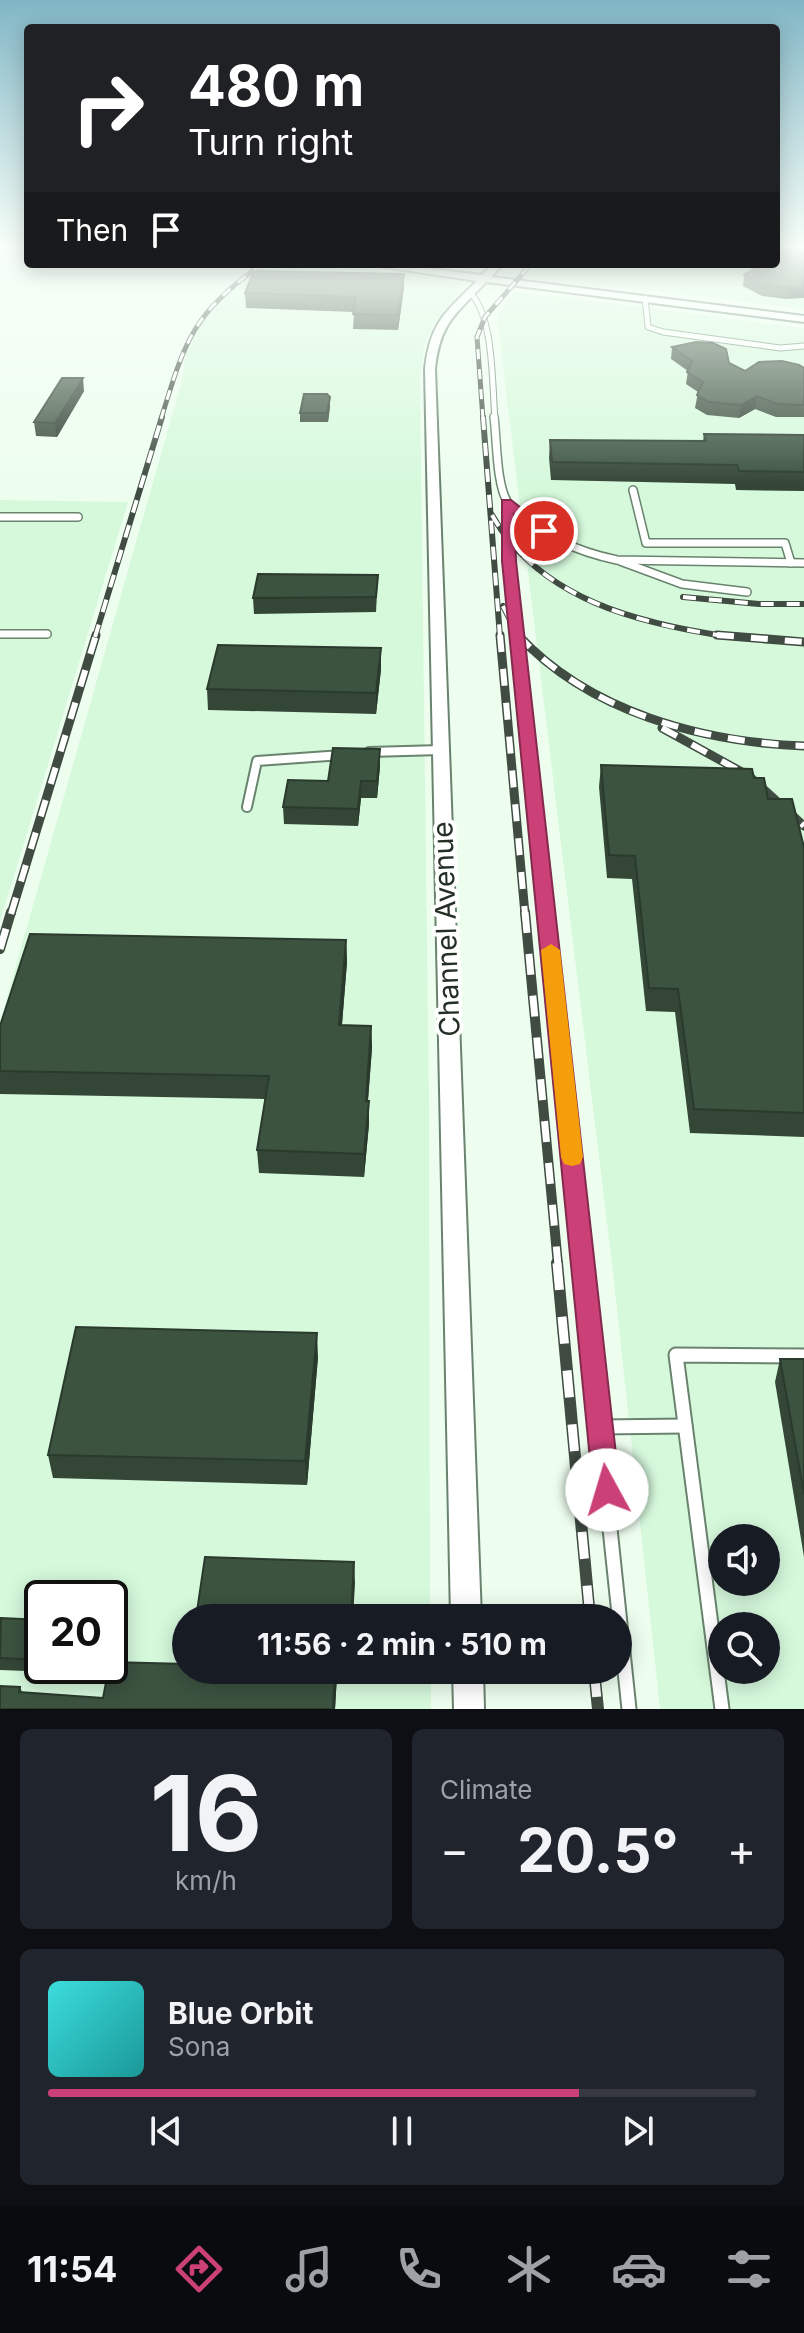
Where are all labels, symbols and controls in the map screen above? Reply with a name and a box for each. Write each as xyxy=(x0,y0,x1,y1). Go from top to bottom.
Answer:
text: 480 m xyxy=(188,52,364,120)
icon: right xyxy=(56,56,160,160)
text: Turn right xyxy=(188,120,353,164)
icon: arrive xyxy=(144,208,188,252)
text: Then xyxy=(56,212,128,248)
pin xyxy=(510,497,578,565)
icon: arrive xyxy=(522,509,566,553)
street label: Channel Avenue xyxy=(425,821,467,1037)
position arrow xyxy=(565,1448,649,1532)
map controls xyxy=(708,1524,780,1684)
button: sound xyxy=(708,1524,780,1596)
speed limit sign: 20 xyxy=(24,1580,128,1684)
button: search xyxy=(708,1612,780,1684)
text: 11:56 · 2 min · 510 m xyxy=(257,1626,547,1662)
text: 16 xyxy=(150,1750,262,1876)
text: Climate xyxy=(440,1774,532,1805)
text: 20.5° xyxy=(517,1814,679,1886)
text: − xyxy=(440,1823,469,1877)
text: + xyxy=(727,1823,756,1877)
text: km/h xyxy=(175,1865,237,1896)
text: Blue Orbit xyxy=(168,1995,313,2031)
text: Sona xyxy=(168,2031,230,2062)
icon: previous xyxy=(144,2109,188,2153)
icon: pause xyxy=(380,2109,424,2153)
icon: next xyxy=(616,2109,660,2153)
icon: directions xyxy=(171,2241,227,2297)
icon: music xyxy=(281,2241,337,2297)
icon: phone xyxy=(391,2241,447,2297)
icon: climate xyxy=(501,2241,557,2297)
icon: car xyxy=(611,2241,667,2297)
icon: filters xyxy=(721,2241,777,2297)
text: 11:54 xyxy=(27,2247,117,2291)

